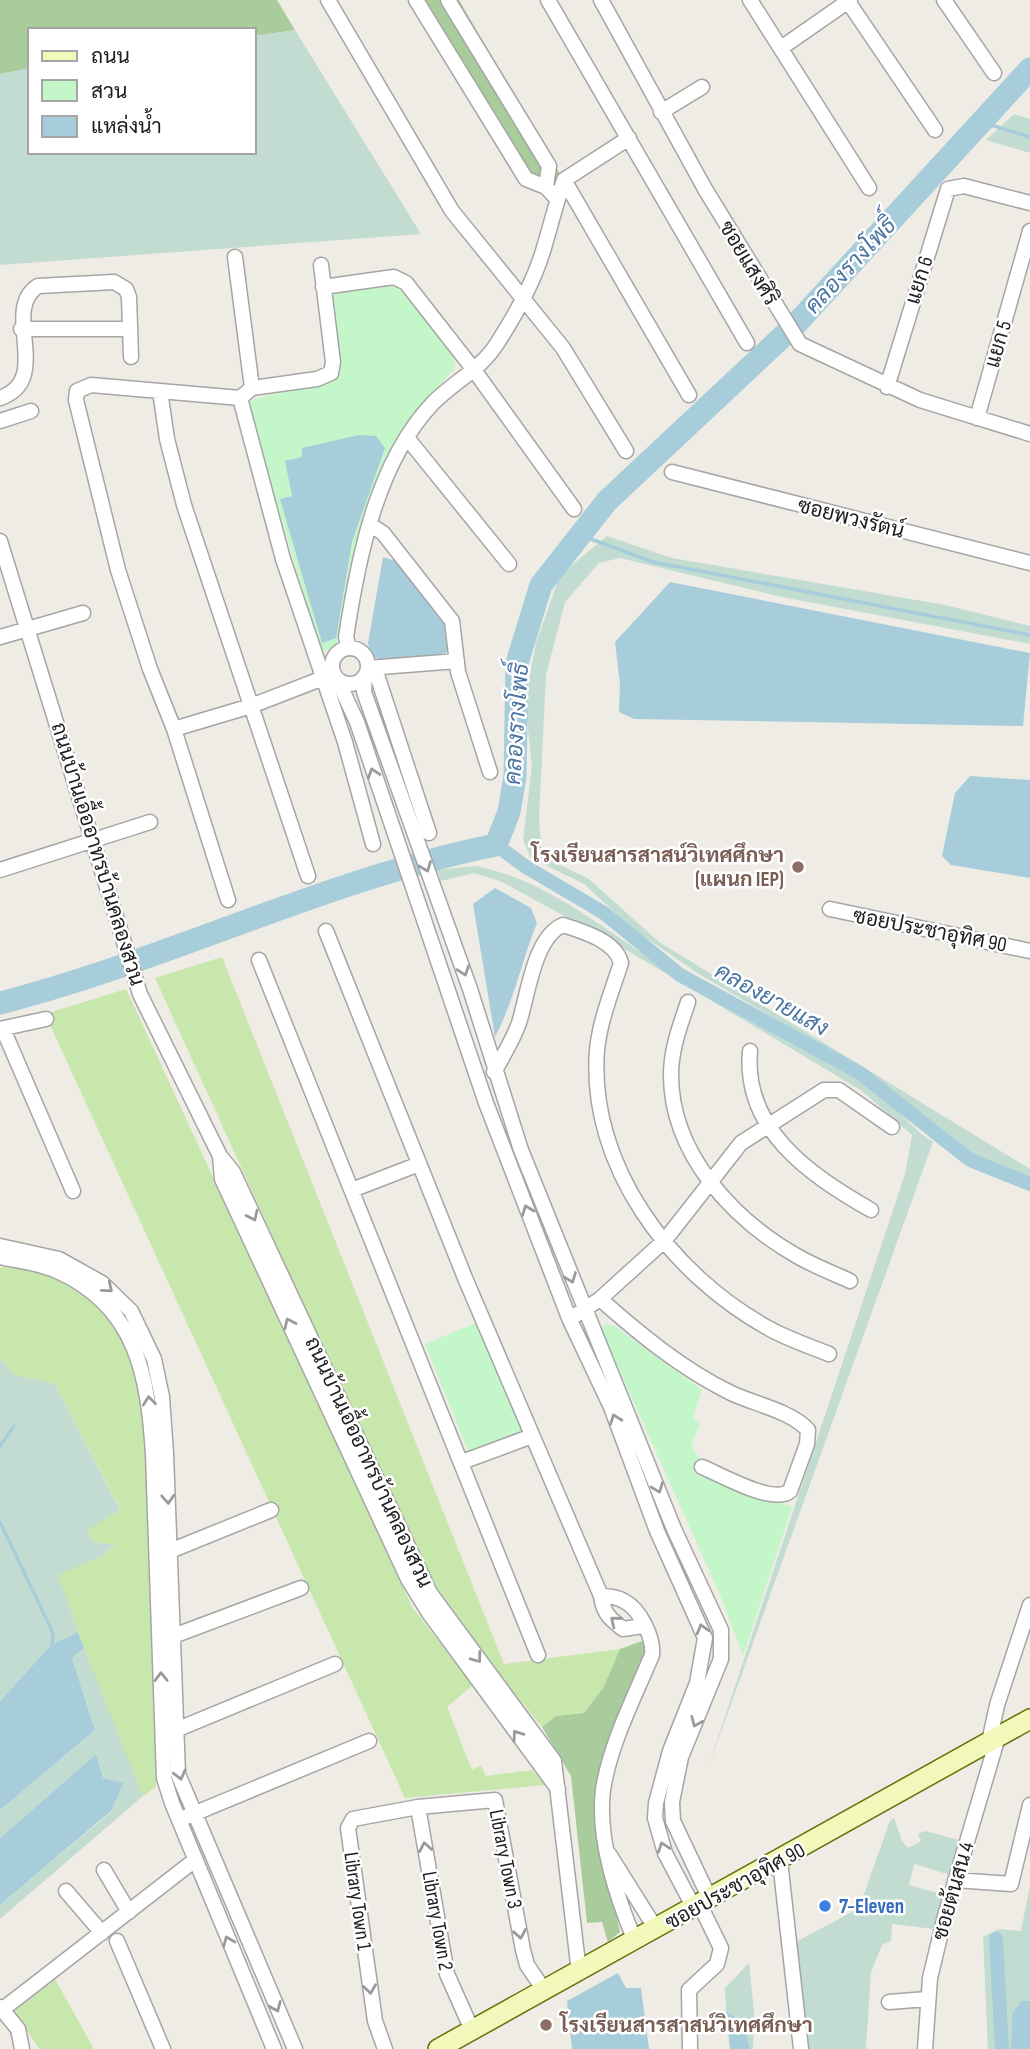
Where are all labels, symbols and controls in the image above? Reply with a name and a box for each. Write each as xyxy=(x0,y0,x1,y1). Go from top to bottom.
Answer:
legend xyxy=(28,28,256,154)
text: ถนน xyxy=(91,44,130,69)
text: สวน xyxy=(91,79,127,104)
text: แหล่งน้ำ xyxy=(91,108,162,139)
water label: คลองรางโพธิ์ xyxy=(792,203,905,320)
street label: ซอยแสงศิริ xyxy=(714,217,783,310)
street label: แยก 6 xyxy=(900,253,939,307)
street label: แยก 5 xyxy=(980,318,1017,371)
street label: ซอยพวงรัตน์ xyxy=(795,491,907,544)
water label: คลองรางโพธิ์ xyxy=(490,658,535,786)
street label: ถนนบ้านเอื้ออาทรบ้านคลองสวน xyxy=(46,717,157,989)
one-way arrow xyxy=(367,767,381,780)
place label: โรงเรียนสารสาสน์วิเทศศึกษา (แผนก IEP) xyxy=(529,841,784,892)
marker: โรงเรียนสารสาสน์วิเทศศึกษา (แผนก IEP) xyxy=(790,859,806,875)
one-way arrow xyxy=(417,861,431,873)
street label: ซอยประชาอุทิศ 90 xyxy=(851,903,1009,959)
water label: คลองยายแสง xyxy=(710,957,833,1043)
one-way arrow xyxy=(456,964,470,977)
one-way arrow xyxy=(522,1204,536,1216)
one-way arrow xyxy=(245,1208,259,1221)
one-way arrow xyxy=(563,1272,577,1284)
one-way arrow xyxy=(99,1280,112,1292)
one-way arrow xyxy=(284,1318,298,1330)
street label: ถนนบ้านเอื้ออาทรบ้านคลองสวน xyxy=(299,1329,445,1592)
one-way arrow xyxy=(142,1395,157,1406)
one-way arrow xyxy=(610,1414,624,1426)
one-way arrow xyxy=(649,1482,663,1494)
one-way arrow xyxy=(161,1494,176,1505)
one-way arrow xyxy=(611,1617,623,1630)
one-way arrow xyxy=(695,1624,710,1636)
one-way arrow xyxy=(469,1650,481,1663)
one-way arrow xyxy=(154,1671,169,1682)
one-way arrow xyxy=(691,1715,705,1727)
one-way arrow xyxy=(513,1730,525,1743)
one-way arrow xyxy=(171,1769,186,1781)
street label: Library Town 3 xyxy=(484,1807,527,1911)
street label: ซอยประชาอุทิศ 90 xyxy=(661,1838,810,1936)
street label: ซอยต้นสน 4 xyxy=(928,1839,979,1943)
one-way arrow xyxy=(418,1841,433,1853)
one-way arrow xyxy=(657,1841,671,1854)
street label: Library Town 1 xyxy=(338,1850,377,1952)
street label: Library Town 2 xyxy=(416,1870,459,1973)
place label: 7-Eleven xyxy=(839,1894,904,1919)
marker: 7-Eleven xyxy=(817,1898,833,1914)
one-way arrow xyxy=(512,1928,527,1940)
one-way arrow xyxy=(222,1936,236,1948)
one-way arrow xyxy=(363,1983,378,1995)
one-way arrow xyxy=(268,2000,282,2012)
place label: โรงเรียนสารสาสน์วิเทศศึกษา xyxy=(558,2011,813,2038)
marker: โรงเรียนสารสาสน์วิเทศศึกษา xyxy=(538,2017,554,2033)

